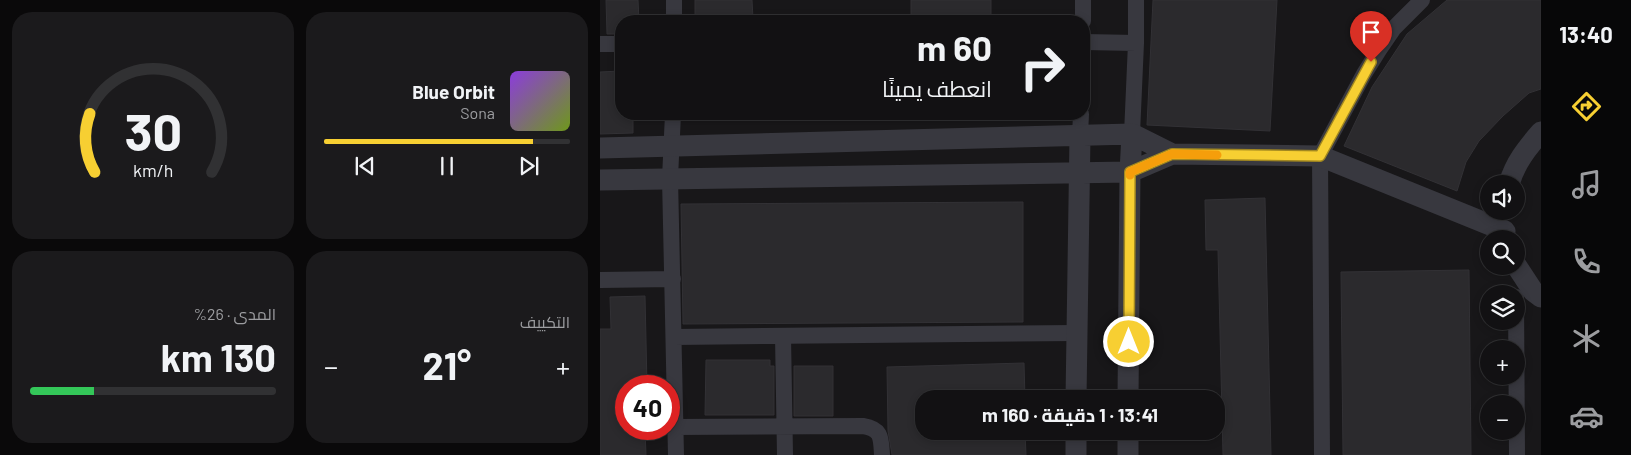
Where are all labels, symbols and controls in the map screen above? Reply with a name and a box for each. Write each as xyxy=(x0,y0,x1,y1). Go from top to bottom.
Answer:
pin xyxy=(1350,11,1392,62)
icon: arrive xyxy=(1357,18,1385,46)
text: 13:40 xyxy=(1559,21,1613,47)
text: 60 m xyxy=(917,26,992,68)
icon: right xyxy=(1010,35,1075,100)
text: انعطف يمينًا xyxy=(882,75,992,101)
text: Blue Orbit xyxy=(412,80,495,103)
icon: directions xyxy=(1569,89,1604,124)
text: 30 xyxy=(124,99,182,161)
text: Sona xyxy=(460,103,495,122)
icon: previous xyxy=(351,152,379,180)
icon: pause xyxy=(433,152,461,180)
icon: next xyxy=(515,152,543,180)
text: km/h xyxy=(133,159,173,181)
icon: music xyxy=(1569,167,1604,202)
map controls xyxy=(1480,175,1525,440)
button: sound xyxy=(1480,175,1525,220)
button: search xyxy=(1480,230,1525,275)
icon: phone xyxy=(1569,244,1604,279)
button: layers xyxy=(1480,285,1525,330)
text: المدى · 26% xyxy=(193,304,276,323)
text: التكييف xyxy=(520,312,570,331)
position arrow xyxy=(1102,315,1154,367)
icon: climate xyxy=(1569,321,1604,356)
text: 130 km xyxy=(161,334,276,380)
button: + xyxy=(1480,340,1525,385)
text: 21° xyxy=(423,342,471,388)
text: − xyxy=(324,349,338,383)
text: + xyxy=(556,349,570,383)
speed limit sign: 40 xyxy=(615,375,680,440)
button: − xyxy=(1480,395,1525,440)
icon: car xyxy=(1569,399,1604,434)
text: 13:41 · 1 دقيقة · 160 m xyxy=(982,403,1158,426)

